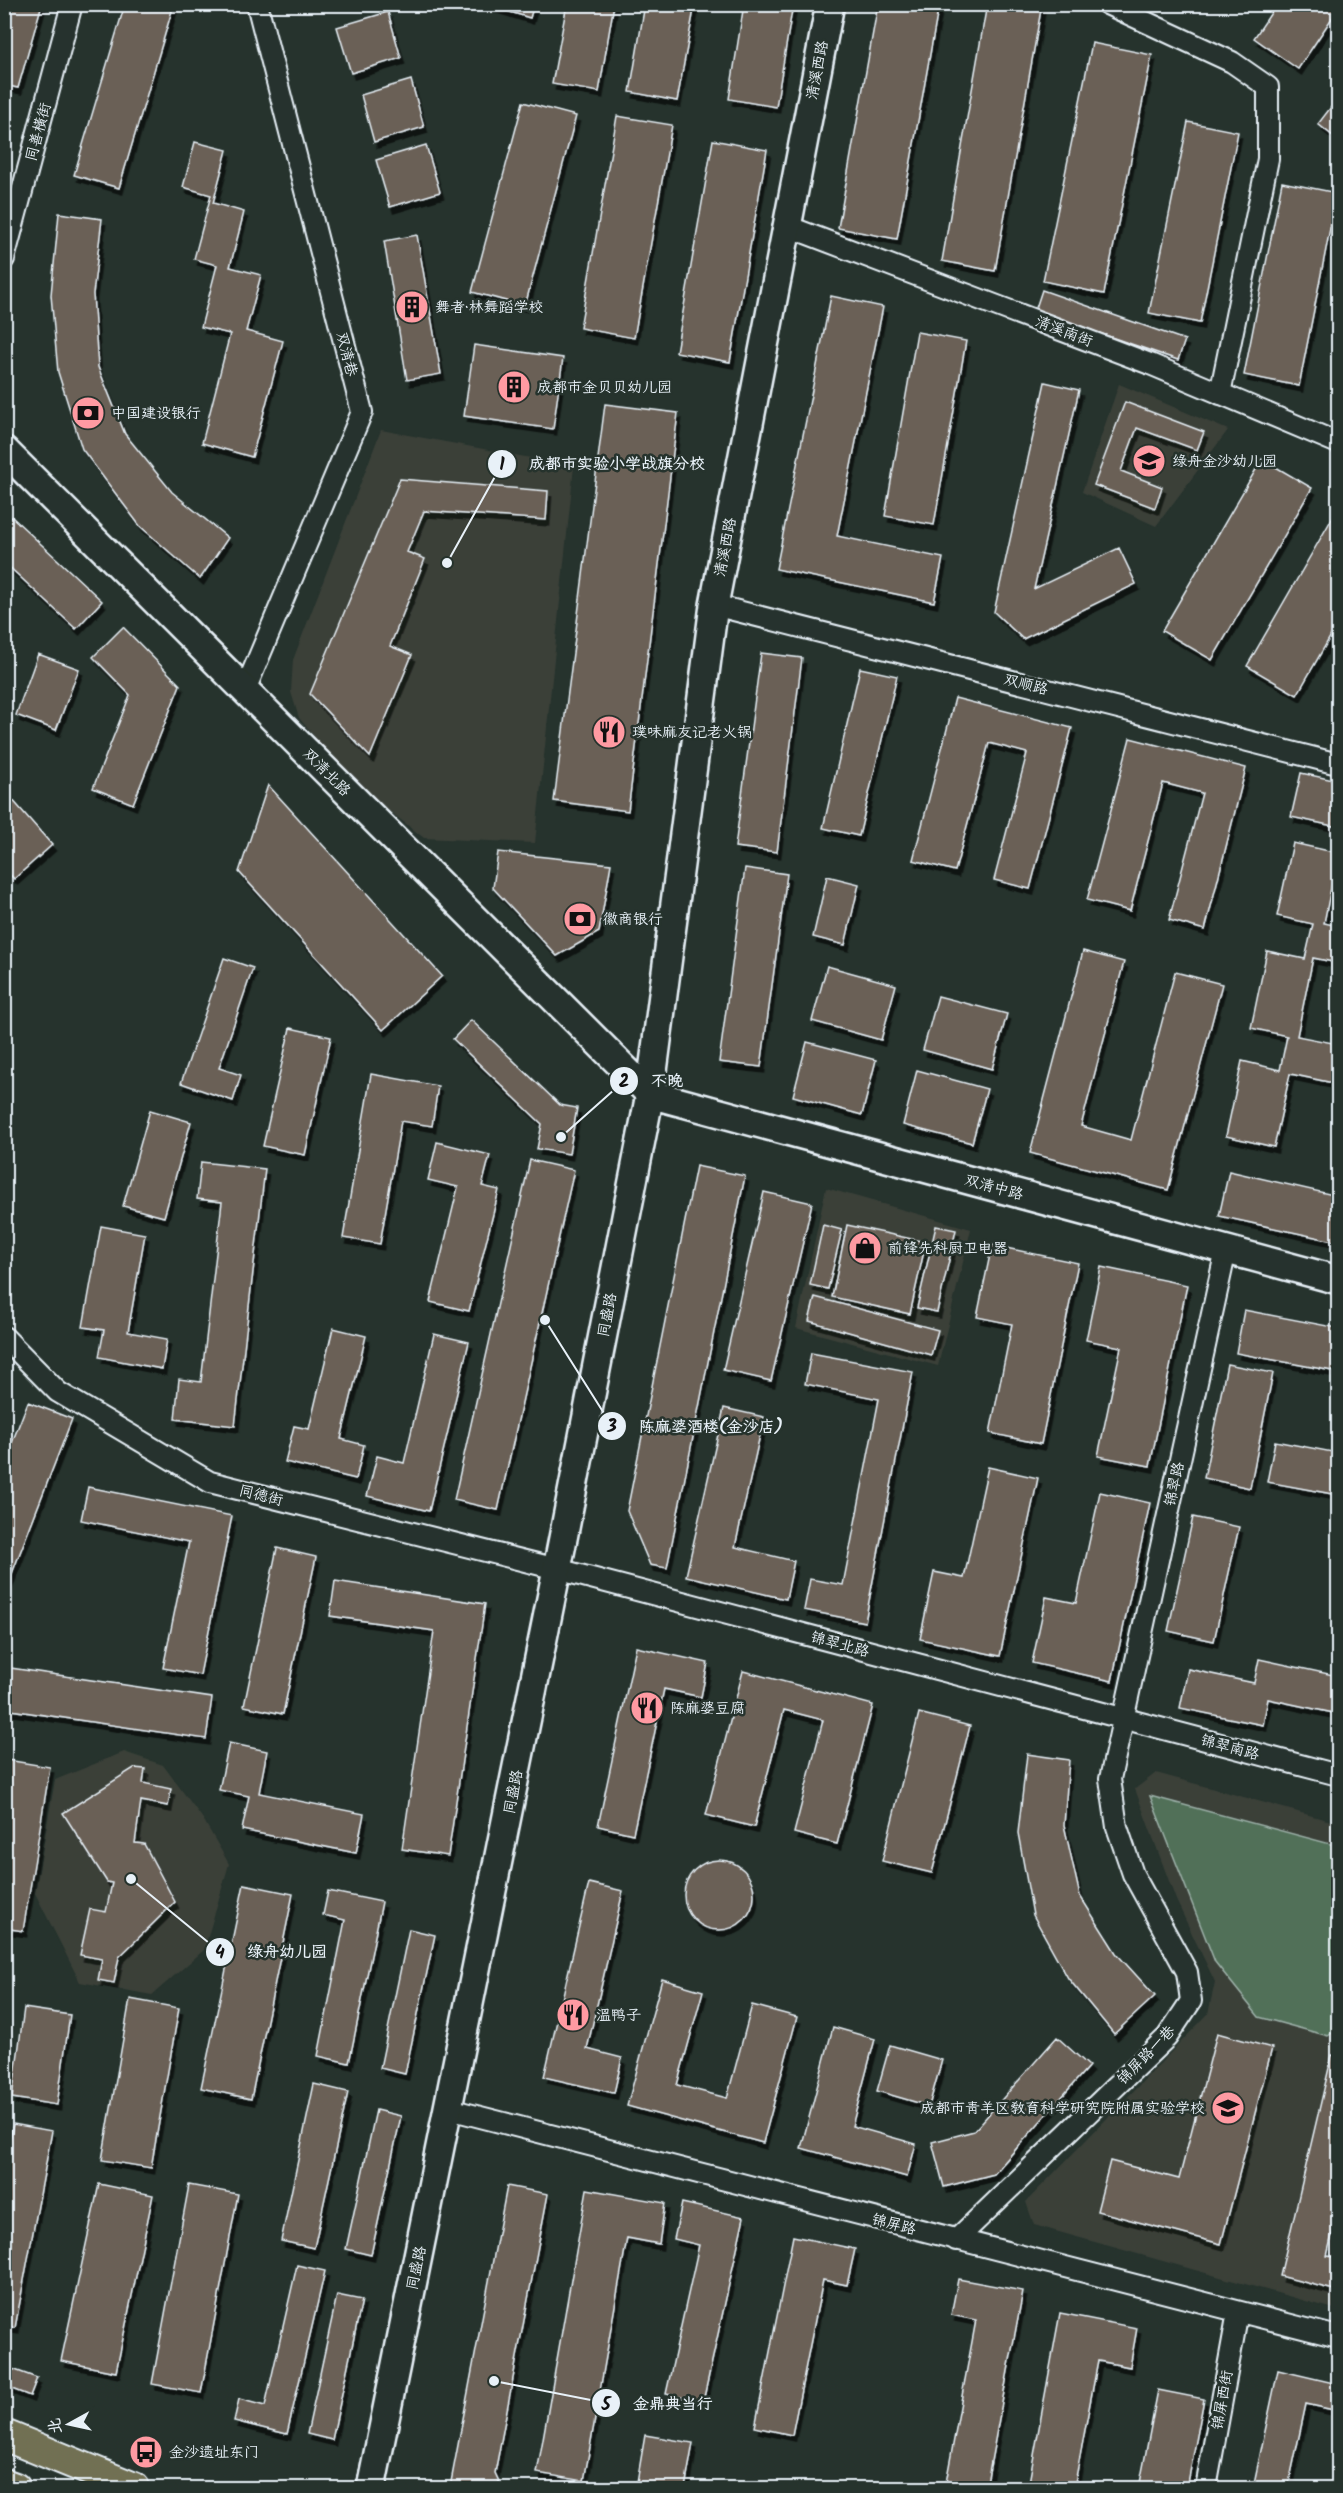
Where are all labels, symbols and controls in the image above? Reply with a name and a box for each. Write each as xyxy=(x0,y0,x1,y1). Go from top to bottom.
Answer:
street label: 清溪西路 xyxy=(800,38,835,102)
street label: 同善横街 xyxy=(20,100,58,164)
building icon: 舞者·林舞蹈学校 xyxy=(394,289,430,325)
place label: 舞者·林舞蹈学校 xyxy=(435,296,544,320)
street label: 清溪南街 xyxy=(1031,310,1096,354)
street label: 双清巷 xyxy=(329,329,363,379)
building icon: 成都市金贝贝幼儿园 xyxy=(496,369,532,405)
place label: 成都市金贝贝幼儿园 xyxy=(537,376,672,400)
bank icon: 中国建设银行 xyxy=(70,395,106,431)
place label: 中国建设银行 xyxy=(111,402,201,426)
school or university icon: 绿舟金沙幼儿园 xyxy=(1131,443,1167,479)
callout: 成都市实验小学战旗分校 xyxy=(487,447,717,481)
place label: 绿舟金沙幼儿园 xyxy=(1172,450,1277,474)
text: 1 xyxy=(499,451,505,480)
text: 成都市实验小学战旗分校 xyxy=(529,452,705,477)
street label: 清溪西路 xyxy=(708,515,743,579)
street label: 双顺路 xyxy=(1001,668,1051,702)
restaurant icon: 璞味麻友记老火锅 xyxy=(591,714,627,750)
place label: 璞味麻友记老火锅 xyxy=(632,721,752,745)
street label: 双清北路 xyxy=(297,743,356,802)
bank icon: 徽商银行 xyxy=(562,901,598,937)
place label: 徽商银行 xyxy=(603,908,663,932)
callout: 不晚 xyxy=(609,1064,695,1098)
text: 2 xyxy=(619,1068,629,1097)
text: 不晚 xyxy=(651,1069,683,1094)
street label: 双清中路 xyxy=(962,1169,1026,1207)
shop icon: 前锋先科厨卫电器 xyxy=(847,1230,883,1266)
place label: 前锋先科厨卫电器 xyxy=(888,1237,1008,1261)
street label: 同盛路 xyxy=(592,1291,624,1340)
callout: 陈麻婆酒楼(金沙店) xyxy=(597,1409,795,1443)
text: 3 xyxy=(606,1413,617,1442)
text: 陈麻婆酒楼(金沙店) xyxy=(639,1415,783,1440)
street label: 锦翠路 xyxy=(1159,1460,1191,1509)
street label: 同德街 xyxy=(236,1479,286,1513)
street label: 锦翠北路 xyxy=(808,1626,872,1664)
restaurant icon: 陈麻婆豆腐 xyxy=(629,1690,665,1726)
place label: 陈麻婆豆腐 xyxy=(670,1697,745,1721)
street label: 锦翠南路 xyxy=(1198,1729,1262,1767)
street label: 同盛路 xyxy=(498,1768,530,1817)
callout: 绿舟幼儿园 xyxy=(205,1935,339,1969)
text: 4 xyxy=(215,1939,225,1968)
text: 绿舟幼儿园 xyxy=(247,1940,327,1965)
restaurant icon: 温鸭子 xyxy=(555,1997,591,2033)
place label: 温鸭子 xyxy=(596,2004,641,2028)
street label: 锦屏路一巷 xyxy=(1112,2020,1181,2091)
school or university icon: 成都市青羊区教育科学研究院附属实验学校 xyxy=(1210,2090,1246,2126)
place label: 成都市青羊区教育科学研究院附属实验学校 xyxy=(920,2097,1205,2121)
street label: 锦屏路 xyxy=(869,2208,919,2242)
street label: 同盛路 xyxy=(401,2244,433,2293)
street label: 锦屏西街 xyxy=(1206,2369,1240,2432)
callout: 金鼎典当行 xyxy=(591,2386,725,2420)
text: 5 xyxy=(600,2391,612,2420)
text: 金鼎典当行 xyxy=(633,2392,713,2417)
north arrow xyxy=(39,2394,99,2454)
text: 北 xyxy=(42,2416,69,2436)
bus stop icon: 金沙遗址东门 xyxy=(128,2434,164,2470)
place label: 金沙遗址东门 xyxy=(169,2441,259,2465)

